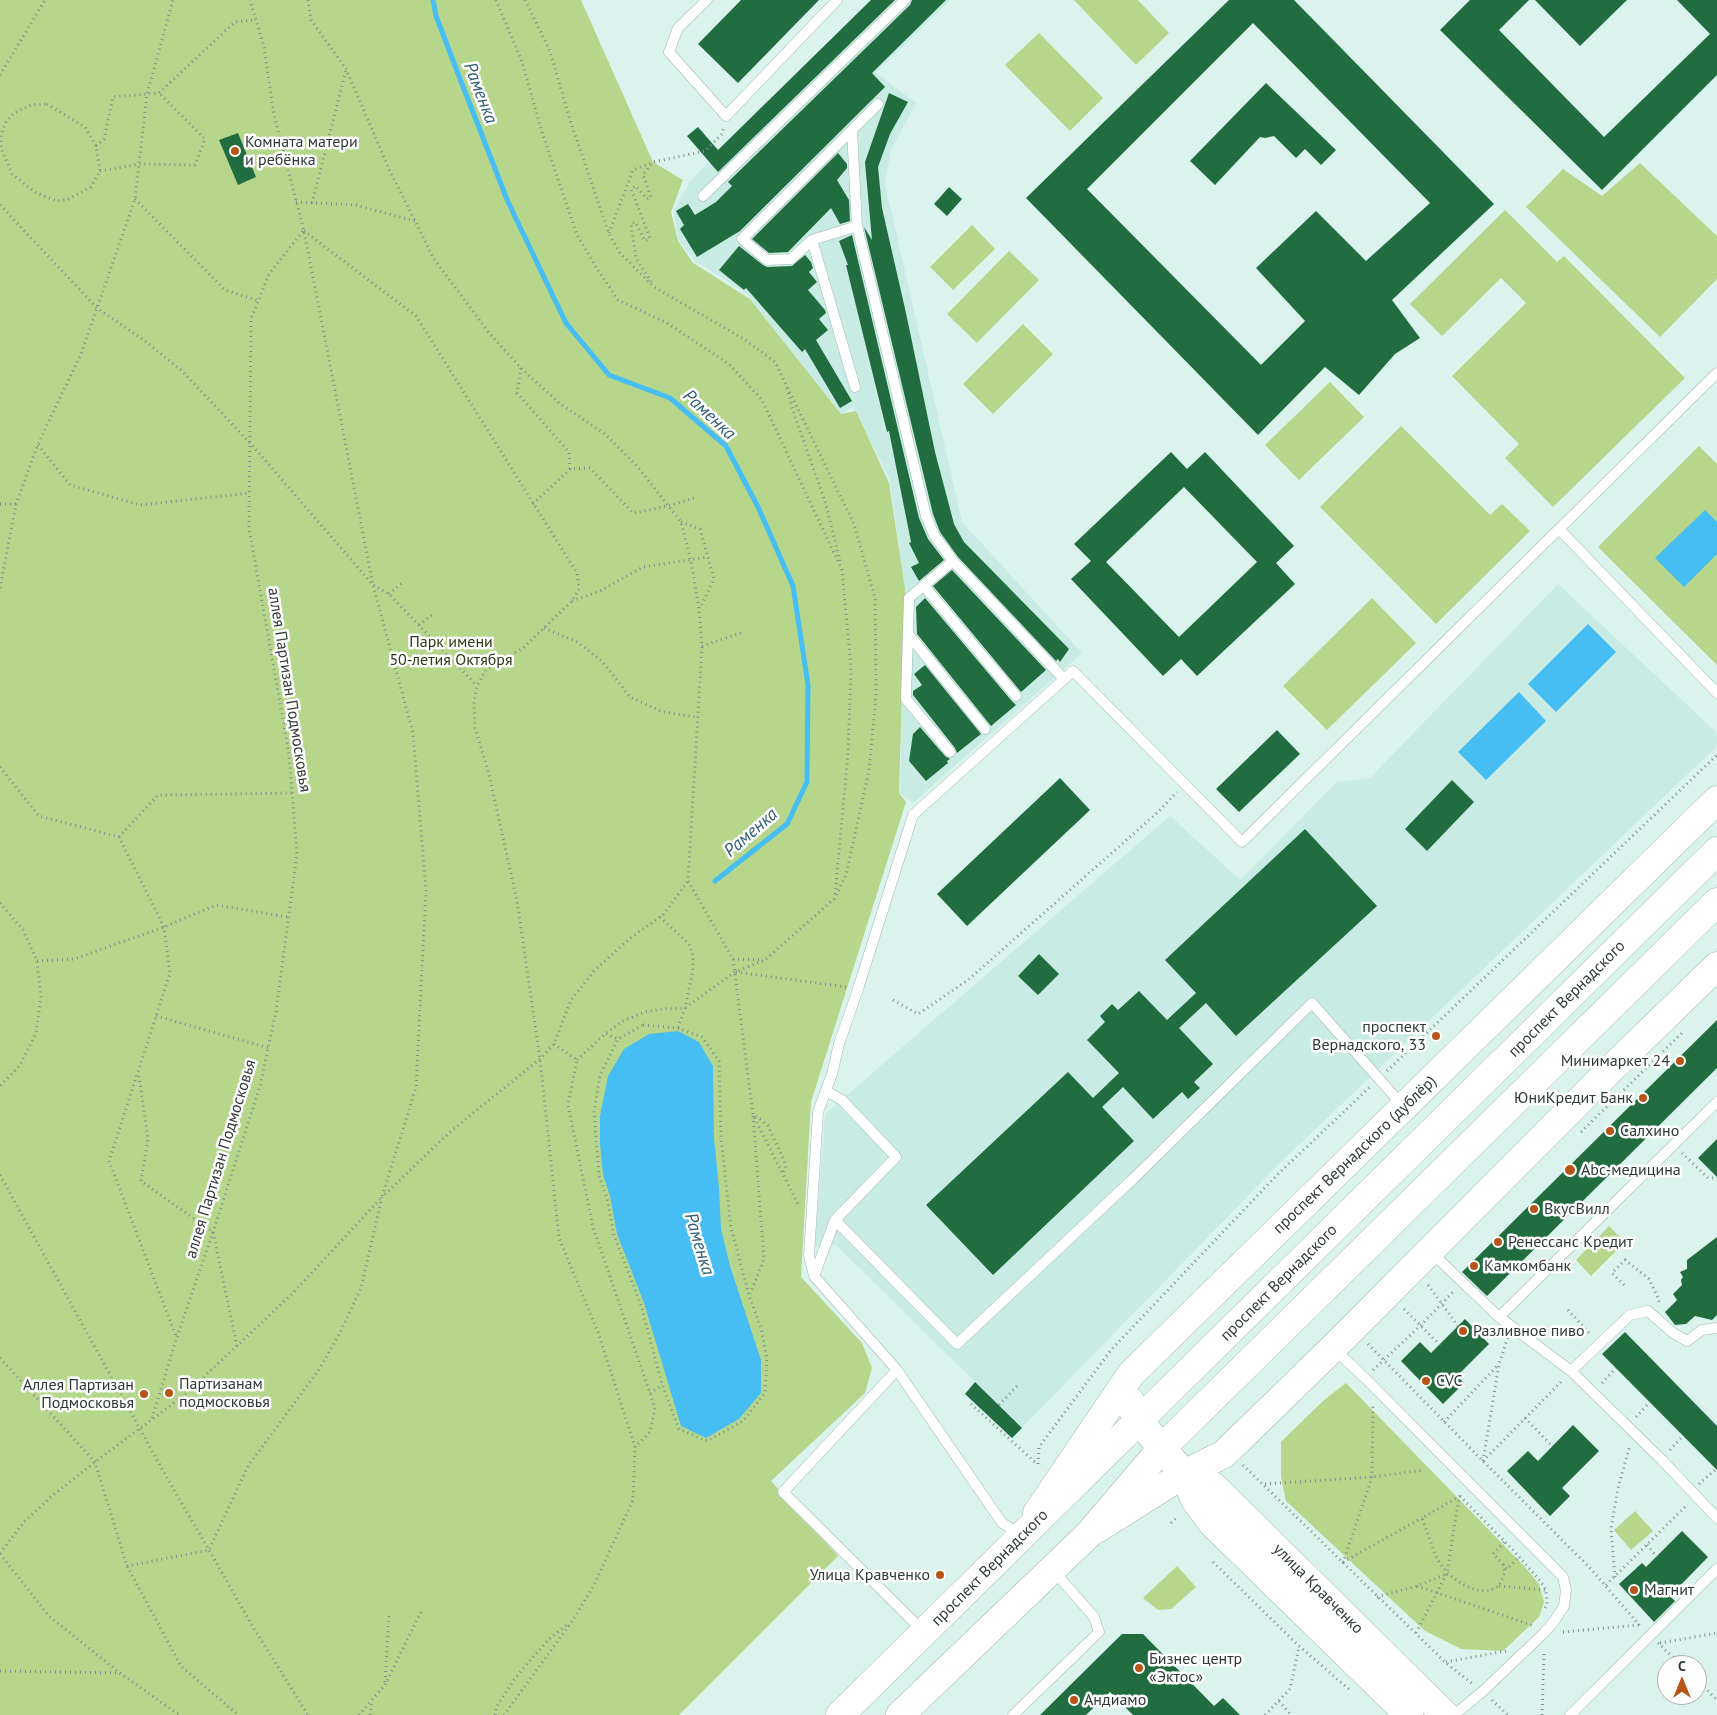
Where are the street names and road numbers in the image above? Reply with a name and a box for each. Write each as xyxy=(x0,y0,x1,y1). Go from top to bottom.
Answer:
street label: аллея Партизан Подмосковья xyxy=(263,586,315,794)
street label: проспект Вернадского xyxy=(1505,937,1629,1061)
street label: аллея Партизан Подмосковья xyxy=(182,1057,260,1261)
street label: проспект Вернадского (дублёр) xyxy=(1269,1072,1441,1238)
street label: проспект Вернадского xyxy=(1217,1221,1341,1345)
street label: проспект Вернадского xyxy=(928,1506,1052,1630)
street label: улица Кравченко xyxy=(1269,1540,1367,1638)

